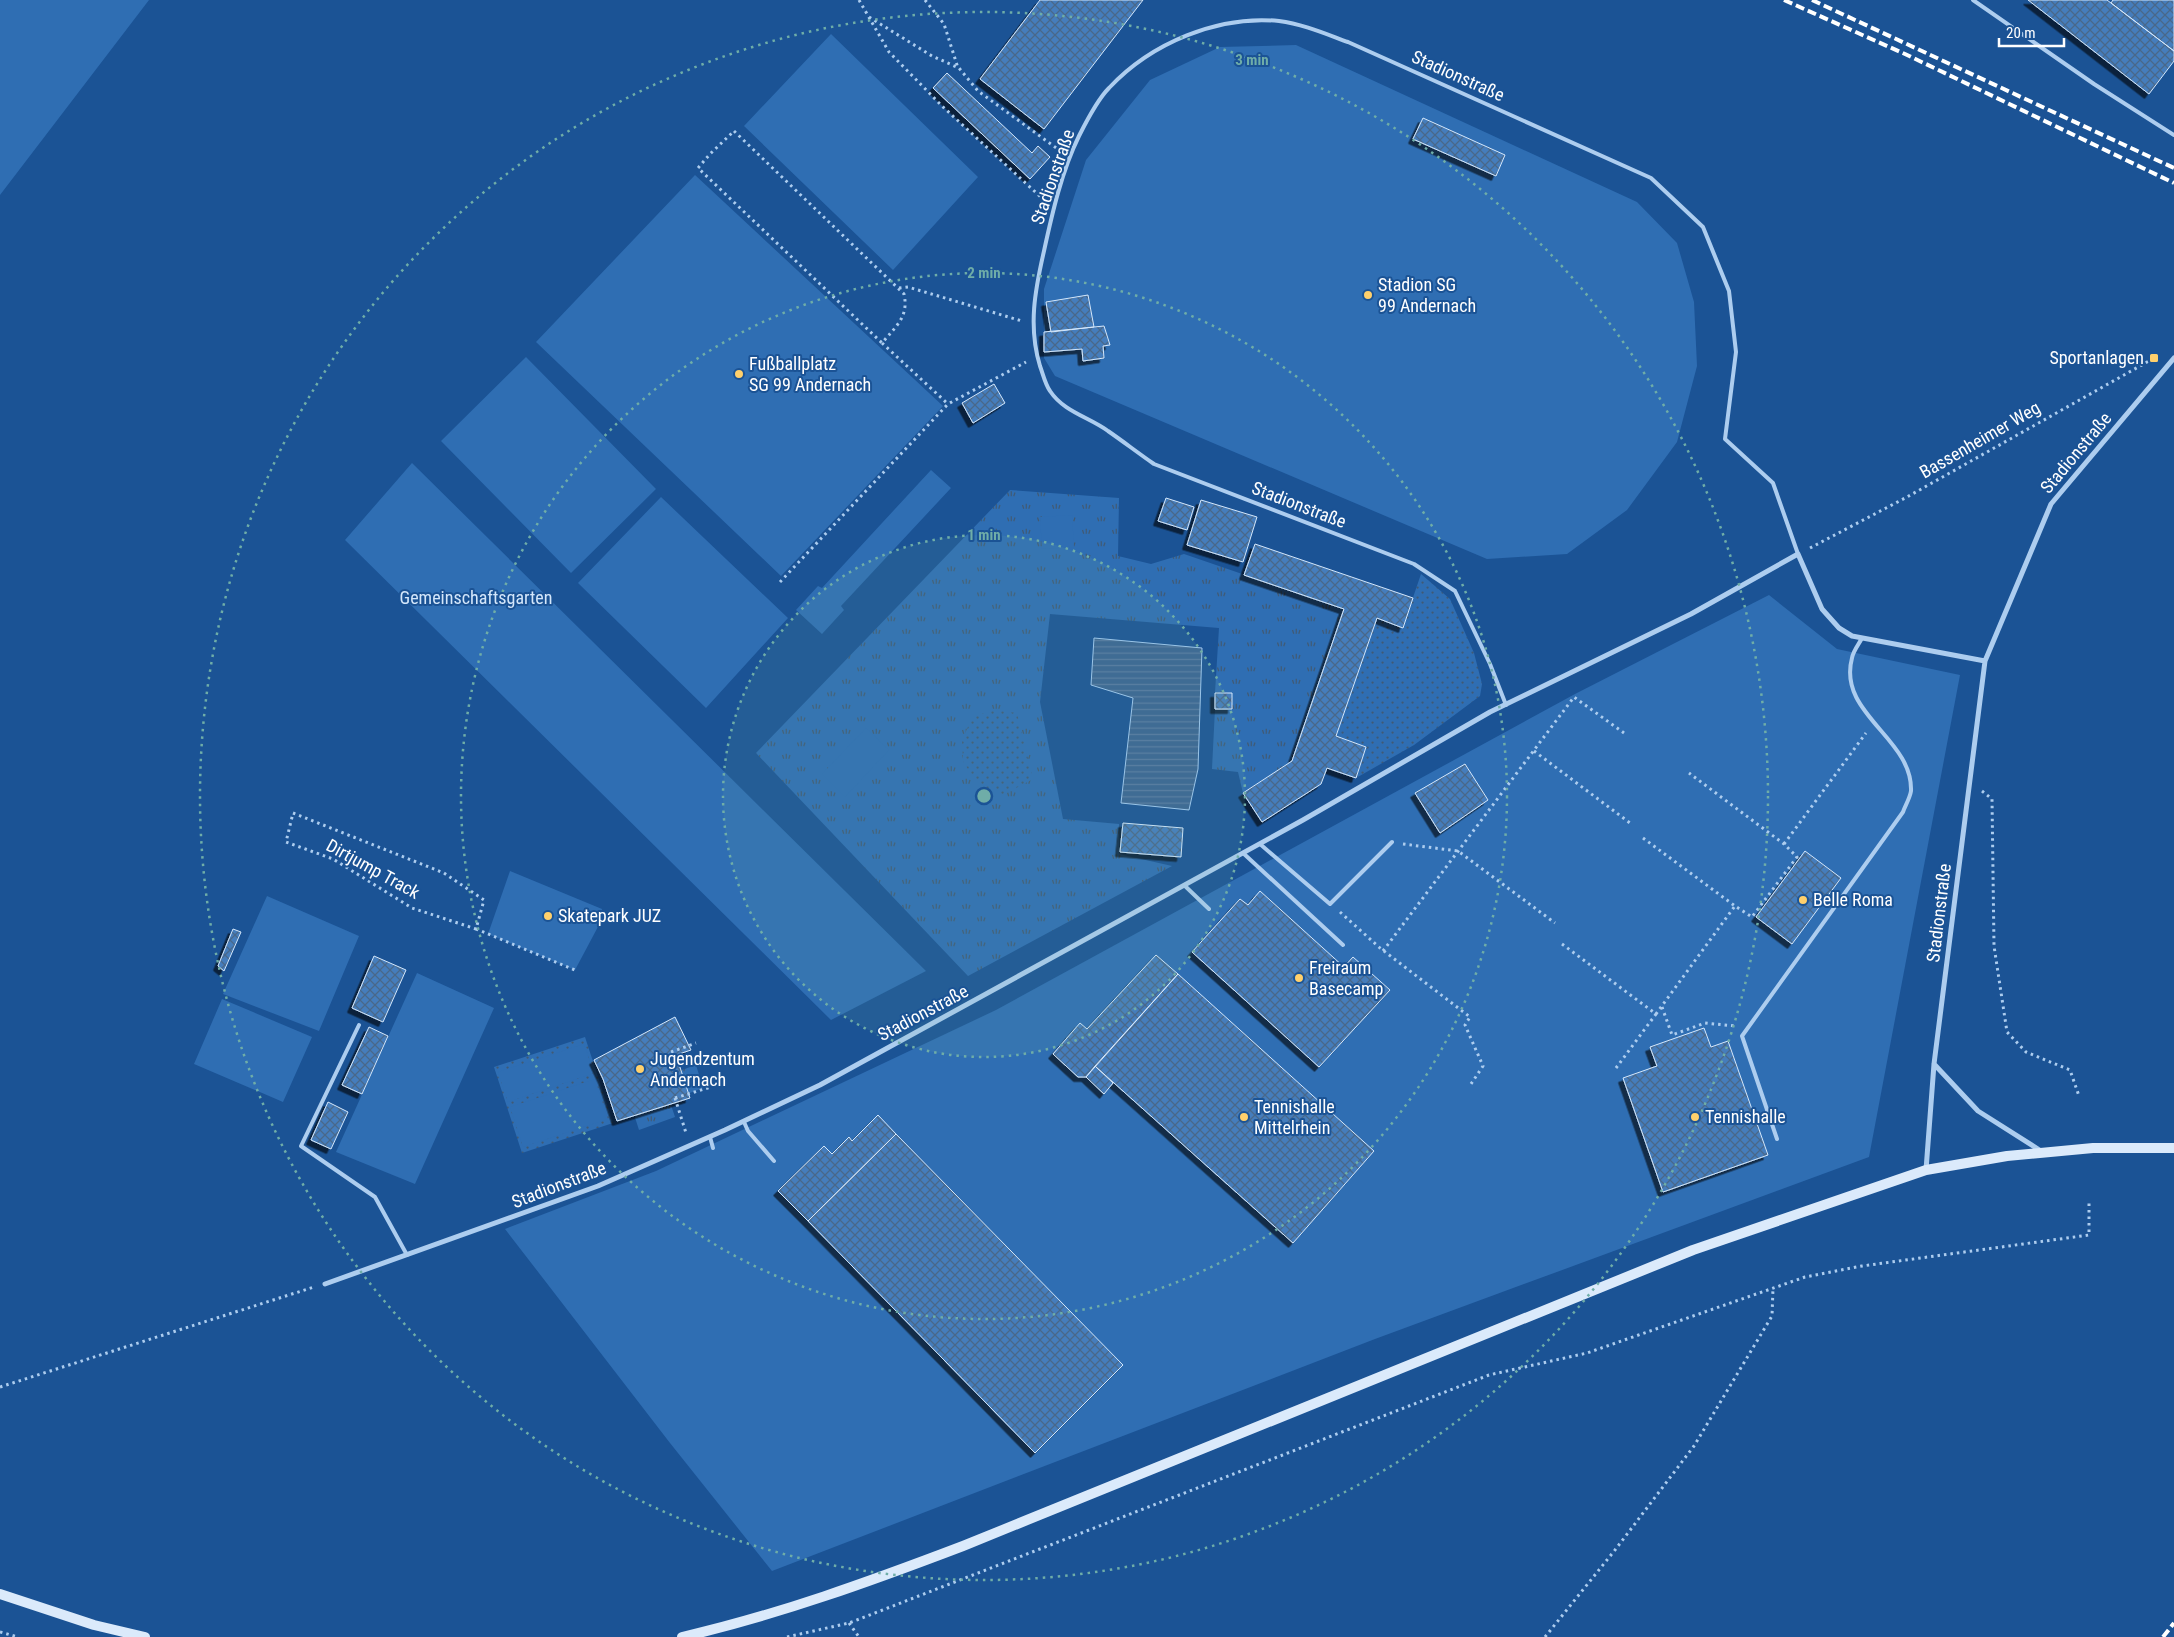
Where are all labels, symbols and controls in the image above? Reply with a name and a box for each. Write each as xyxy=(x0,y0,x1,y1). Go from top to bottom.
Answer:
scale bar xyxy=(1999,15,2064,47)
text: 20 m xyxy=(2006,24,2036,42)
street label: Stadionstraße xyxy=(1409,46,1508,105)
text: 3 min xyxy=(1235,51,1269,69)
street label: Stadionstraße xyxy=(1026,127,1079,227)
text: 2 min xyxy=(967,264,1001,282)
place label: Stadion SG 99 Andernach xyxy=(1378,274,1476,316)
marker: Stadion SG 99 Andernach xyxy=(1362,289,1374,301)
place label: Sportanlagen xyxy=(2049,347,2144,368)
marker: Sportanlagen xyxy=(2148,352,2160,364)
place label: Fußballplatz SG 99 Andernach xyxy=(749,353,871,395)
marker: Fußballplatz SG 99 Andernach xyxy=(733,368,745,380)
street label: Bassenheimer Weg xyxy=(1916,397,2044,483)
street label: Stadionstraße xyxy=(2036,408,2116,497)
street label: Stadionstraße xyxy=(1249,477,1349,532)
text: 1 min xyxy=(967,526,1001,544)
park label: Gemeinschaftsgarten xyxy=(400,587,552,608)
centre of rings xyxy=(975,787,993,805)
street label: Dirtjump Track xyxy=(323,834,424,903)
street label: Stadionstraße xyxy=(1922,862,1955,963)
place label: Belle Roma xyxy=(1813,889,1893,910)
marker: Belle Roma xyxy=(1797,894,1809,906)
place label: Skatepark JUZ xyxy=(558,905,661,926)
marker: Skatepark JUZ xyxy=(542,910,554,922)
place label: Freiraum Basecamp xyxy=(1309,957,1384,999)
marker: Freiraum Basecamp xyxy=(1293,972,1305,984)
street label: Stadionstraße xyxy=(874,980,972,1045)
place label: Jugendzentum Andernach xyxy=(650,1048,755,1090)
marker: Jugendzentum Andernach xyxy=(634,1063,646,1075)
place label: Tennishalle Mittelrhein xyxy=(1254,1096,1335,1138)
place label: Tennishalle xyxy=(1705,1106,1786,1127)
marker: Tennishalle Mittelrhein xyxy=(1238,1111,1250,1123)
marker: Tennishalle xyxy=(1689,1111,1701,1123)
street label: Stadionstraße xyxy=(509,1157,609,1212)

